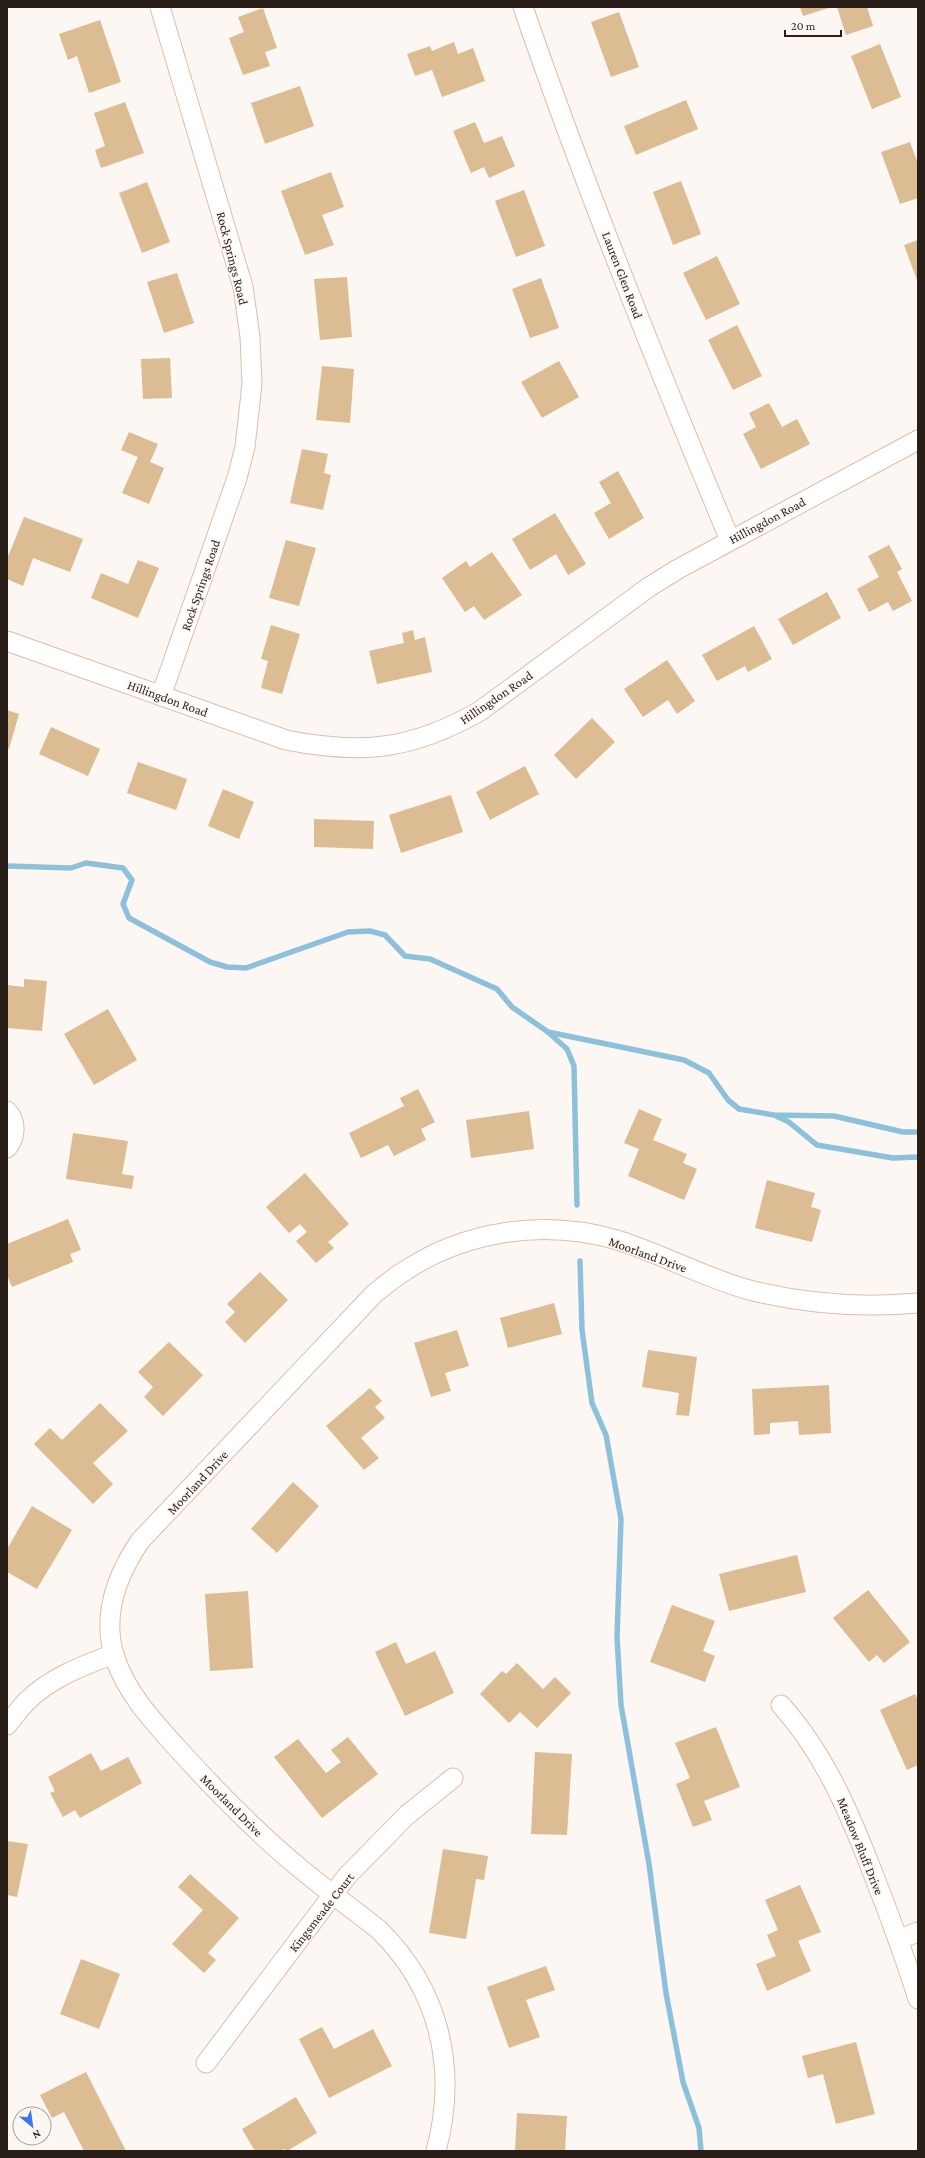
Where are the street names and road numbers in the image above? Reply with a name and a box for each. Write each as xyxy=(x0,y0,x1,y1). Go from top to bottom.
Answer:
street label: Rock Springs Road xyxy=(214,210,251,306)
street label: Lauren Glen Road xyxy=(599,230,646,321)
street label: Hillingdon Road xyxy=(726,494,808,547)
street label: Rock Springs Road xyxy=(178,537,223,633)
street label: Hillingdon Road xyxy=(457,668,536,727)
street label: Hillingdon Road xyxy=(126,677,210,720)
street label: Moorland Drive xyxy=(607,1233,689,1276)
street label: Moorland Drive xyxy=(164,1447,231,1518)
street label: Moorland Drive xyxy=(197,1771,266,1840)
street label: Meadow Bluff Drive xyxy=(834,1795,887,1897)
street label: Kingsmeade Court xyxy=(286,1869,357,1955)

